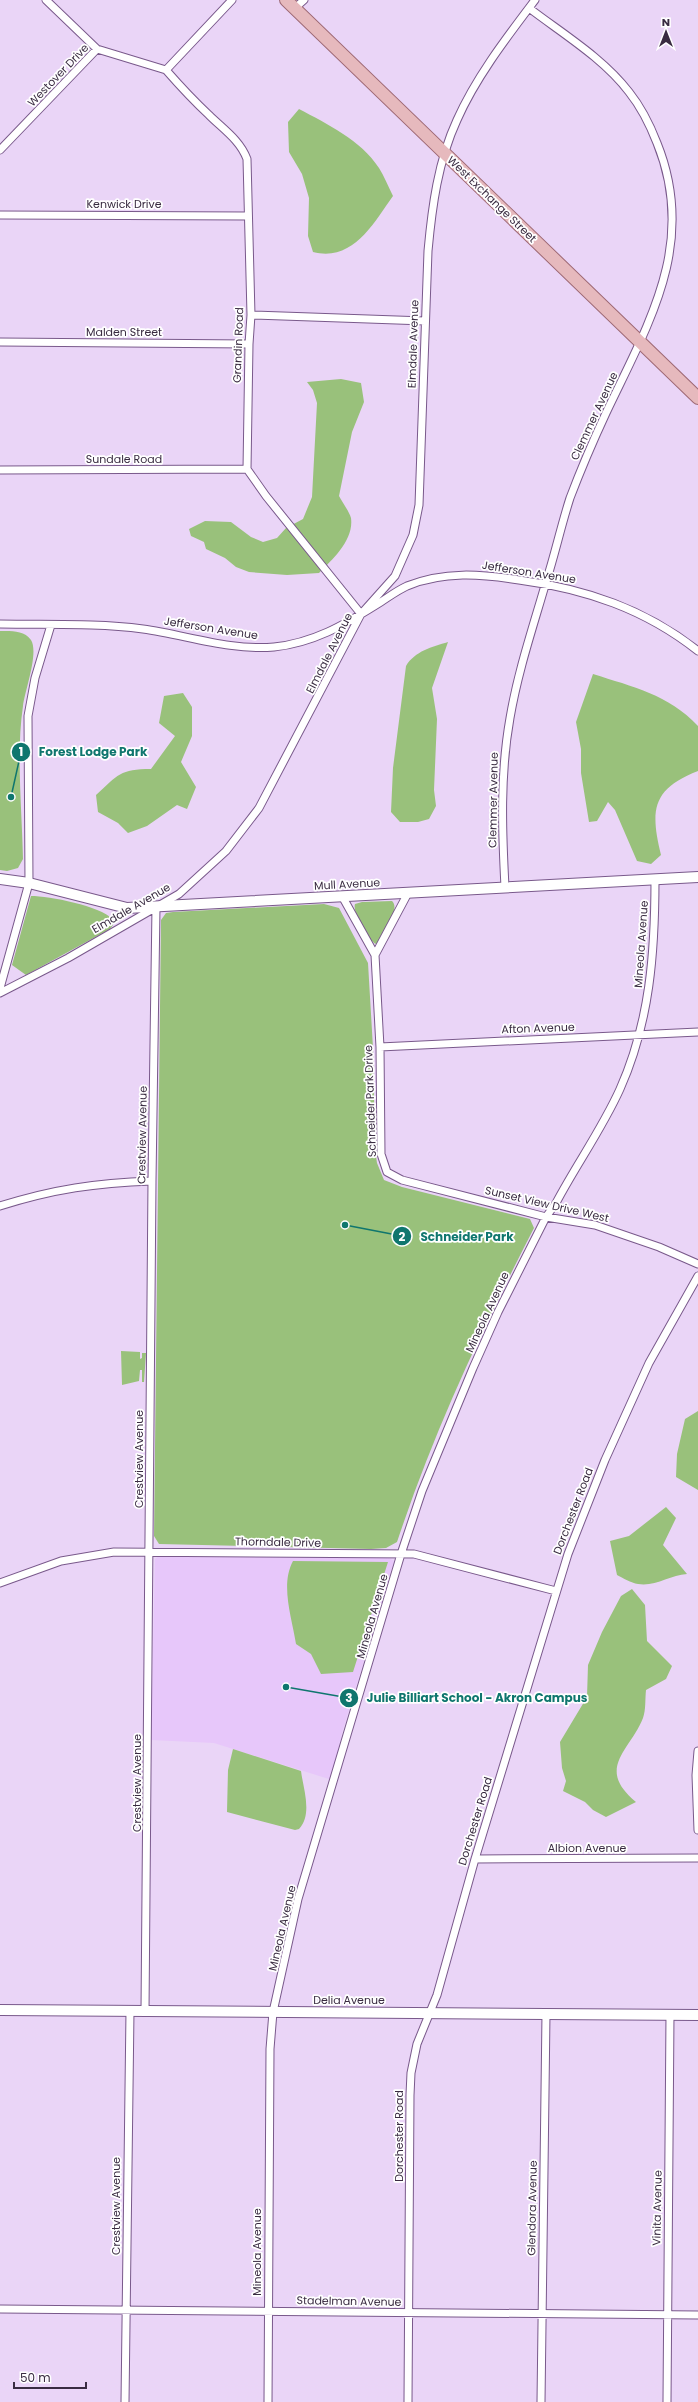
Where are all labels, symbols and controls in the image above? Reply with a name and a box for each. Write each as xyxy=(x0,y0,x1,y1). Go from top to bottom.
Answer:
north arrow xyxy=(646,12,686,52)
text: N xyxy=(662,14,670,30)
street label: Westover Drive xyxy=(24,40,92,110)
street label: West Exchange Street xyxy=(444,152,540,246)
street label: Kenwick Drive xyxy=(86,196,162,212)
street label: Elmdale Avenue xyxy=(403,299,423,388)
street label: Grandin Road xyxy=(229,307,247,383)
street label: Malden Street xyxy=(86,324,162,340)
street label: Clemmer Avenue xyxy=(566,369,622,463)
street label: Sundale Road xyxy=(86,451,162,467)
street label: Jefferson Avenue xyxy=(481,557,577,587)
street label: Elmdale Avenue xyxy=(302,610,356,696)
street label: Jefferson Avenue xyxy=(163,613,259,643)
callout: Forest Lodge Park xyxy=(11,740,156,764)
text: 1 xyxy=(19,743,23,760)
text: Forest Lodge Park xyxy=(39,743,148,760)
street label: Clemmer Avenue xyxy=(484,752,502,848)
street label: Mull Avenue xyxy=(314,874,381,894)
street label: Elmdale Avenue xyxy=(89,879,173,937)
street label: Mineola Avenue xyxy=(630,900,652,988)
street label: Afton Avenue xyxy=(501,1019,575,1037)
street label: Schneider Park Drive xyxy=(360,1045,380,1157)
street label: Crestview Avenue xyxy=(133,1086,151,1184)
street label: Sunset View Drive West xyxy=(483,1182,611,1226)
callout: Schneider Park xyxy=(392,1224,521,1248)
text: 2 xyxy=(399,1228,406,1245)
text: Schneider Park xyxy=(420,1228,514,1245)
street label: Mineola Avenue xyxy=(461,1269,513,1355)
street label: Crestview Avenue xyxy=(131,1410,147,1508)
street label: Dorchester Road xyxy=(549,1465,597,1557)
street label: Thorndale Drive xyxy=(235,1533,321,1551)
street label: Mineola Avenue xyxy=(352,1572,392,1660)
callout: Julie Billiart School - Akron Campus xyxy=(339,1686,596,1710)
text: 3 xyxy=(345,1689,353,1706)
text: Julie Billiart School - Akron Campus xyxy=(366,1689,588,1706)
street label: Crestview Avenue xyxy=(129,1734,145,1832)
street label: Dorchester Road xyxy=(454,1775,496,1867)
street label: Albion Avenue xyxy=(548,1840,626,1856)
street label: Mineola Avenue xyxy=(264,1883,300,1972)
street label: Delia Avenue xyxy=(313,1992,385,2008)
street label: Dorchester Road xyxy=(391,2090,407,2182)
street label: Crestview Avenue xyxy=(108,2157,124,2255)
street label: Glendora Avenue xyxy=(523,2160,541,2256)
street label: Vinita Avenue xyxy=(648,2170,666,2246)
street label: Mineola Avenue xyxy=(249,2208,265,2296)
street label: Stadelman Avenue xyxy=(296,2292,402,2310)
scale bar xyxy=(14,2364,86,2390)
text: 50 m xyxy=(20,2369,51,2386)

